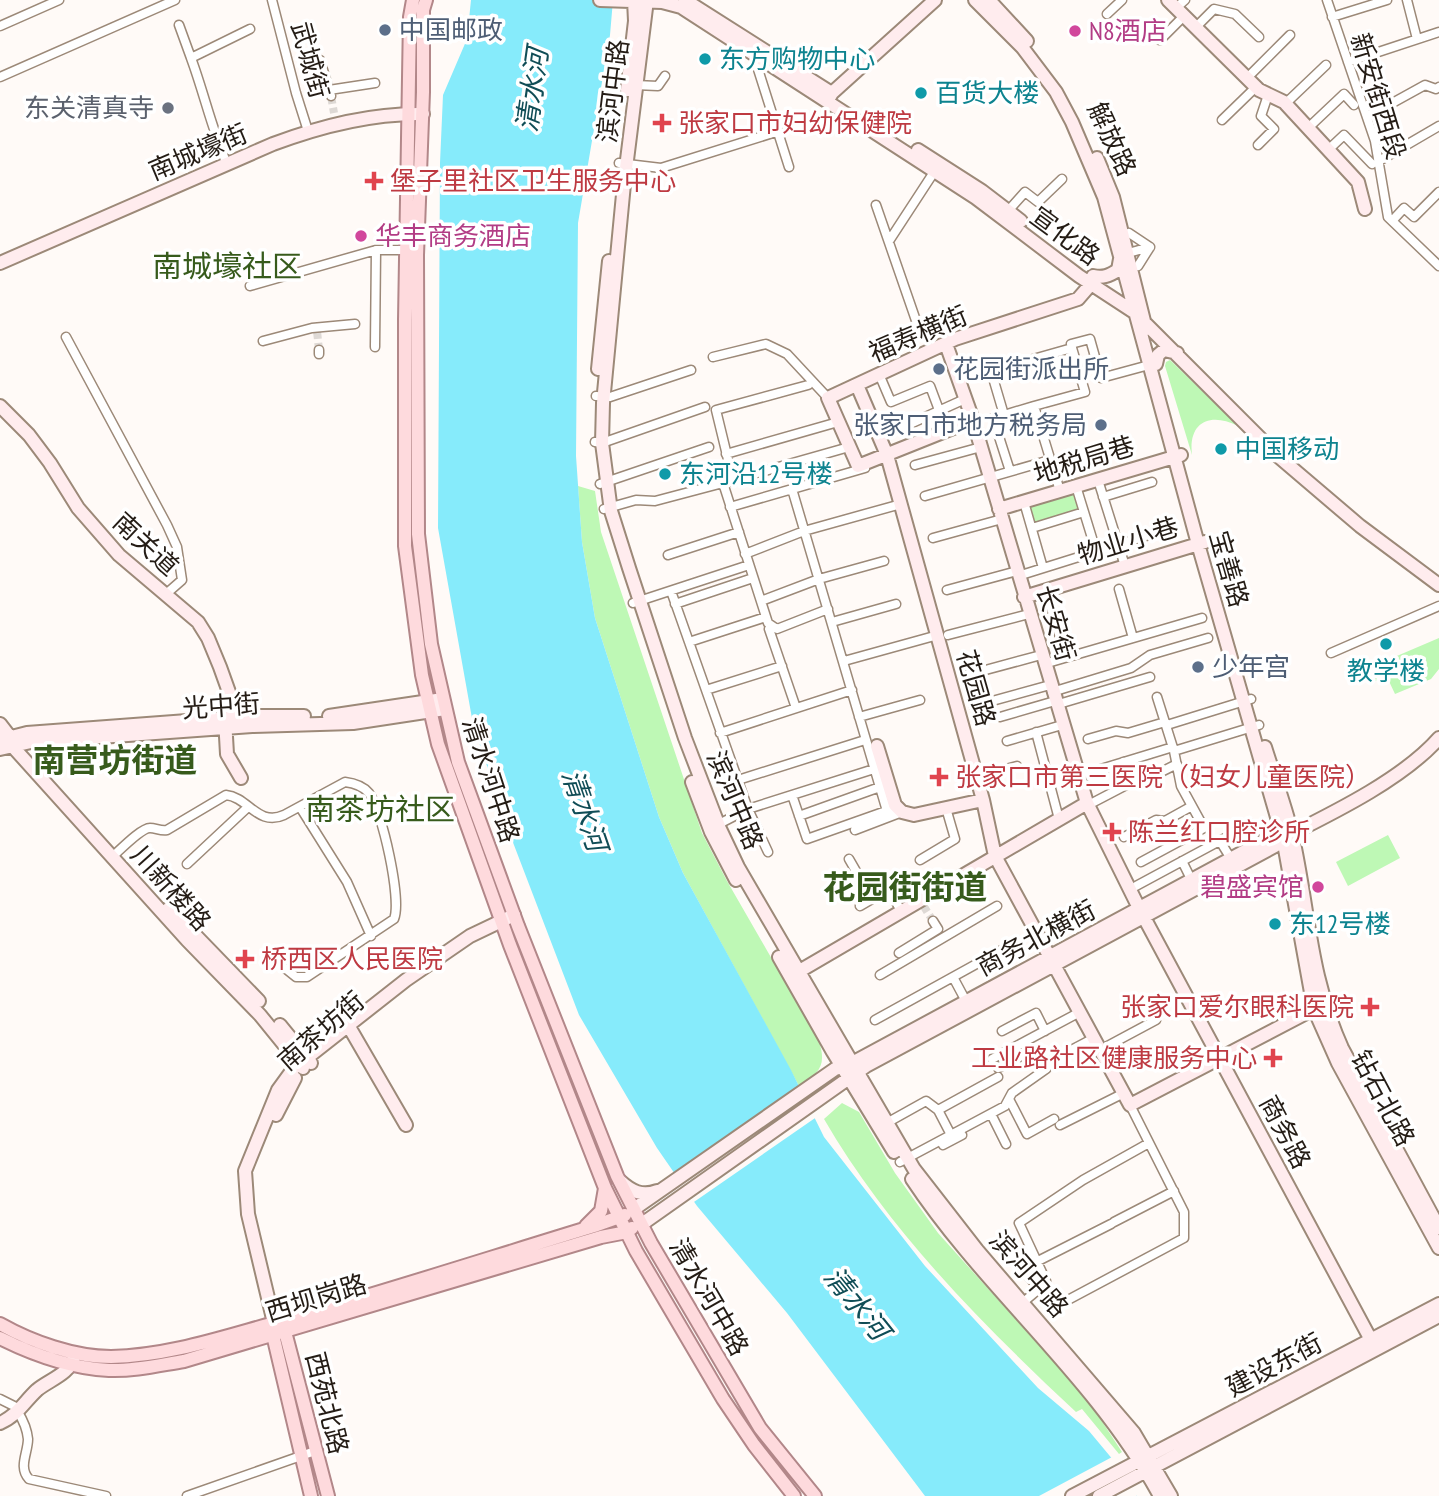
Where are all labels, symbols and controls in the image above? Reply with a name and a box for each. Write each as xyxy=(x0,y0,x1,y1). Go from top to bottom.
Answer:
place label: 中国邮政 xyxy=(399,13,503,46)
place label: N8酒店 xyxy=(1089,14,1167,47)
street label: 武城街 xyxy=(284,18,337,102)
marker: 中国邮政 xyxy=(377,22,393,38)
marker: N8酒店 xyxy=(1067,23,1083,39)
street label: 新安街西段 xyxy=(1344,29,1413,163)
street label: 滨河中路 xyxy=(590,37,635,145)
water label: 清水河 xyxy=(507,41,556,134)
place label: 东方购物中心 xyxy=(719,42,875,75)
marker: 东方购物中心 xyxy=(697,51,713,67)
place label: 百货大楼 xyxy=(935,76,1039,109)
marker: 百货大楼 xyxy=(913,85,929,101)
place label: 东关清真寺 xyxy=(24,91,154,124)
street label: 解放路 xyxy=(1081,96,1144,181)
marker: 东关清真寺 xyxy=(160,100,176,116)
place label: 张家口市妇幼保健院 xyxy=(678,106,912,139)
marker: 张家口市妇幼保健院 xyxy=(652,113,672,133)
street label: 南城壕街 xyxy=(143,116,252,187)
place label: 堡子里社区卫生服务中心 xyxy=(390,164,676,197)
marker: 堡子里社区卫生服务中心 xyxy=(364,171,384,191)
street label: 宣化路 xyxy=(1024,199,1107,272)
place label: 华丰商务酒店 xyxy=(375,219,531,252)
marker: 华丰商务酒店 xyxy=(353,228,369,244)
district label: 南城壕社区 xyxy=(152,246,302,285)
street label: 福寿横街 xyxy=(863,298,972,369)
place label: 花园街派出所 xyxy=(953,352,1109,385)
marker: 花园街派出所 xyxy=(931,361,947,377)
place label: 张家口市地方税务局 xyxy=(853,408,1087,441)
marker: 张家口市地方税务局 xyxy=(1093,417,1109,433)
street label: 地税局巷 xyxy=(1029,429,1138,491)
place label: 中国移动 xyxy=(1235,432,1339,465)
marker: 中国移动 xyxy=(1213,441,1229,457)
place label: 东河沿12号楼 xyxy=(679,457,832,490)
marker: 东河沿12号楼 xyxy=(657,466,673,482)
street label: 南关道 xyxy=(107,505,186,582)
street label: 物业小巷 xyxy=(1073,510,1182,572)
street label: 宝善路 xyxy=(1203,527,1256,611)
street label: 长安街 xyxy=(1030,581,1083,665)
marker: 教学楼 xyxy=(1378,636,1394,652)
street label: 花园路 xyxy=(950,646,1003,730)
place label: 少年宫 xyxy=(1212,650,1290,683)
place label: 教学楼 xyxy=(1347,654,1425,687)
marker: 少年宫 xyxy=(1190,659,1206,675)
street label: 光中街 xyxy=(181,686,261,725)
street label: 清水河中路 xyxy=(456,713,527,847)
district label: 南营坊街道 xyxy=(33,738,198,781)
street label: 滨河中路 xyxy=(700,745,771,854)
place label: 张家口市第三医院（妇女儿童医院） xyxy=(955,760,1371,793)
water label: 清水河 xyxy=(554,764,618,860)
marker: 张家口市第三医院（妇女儿童医院） xyxy=(929,767,949,787)
district label: 南茶坊社区 xyxy=(305,789,455,828)
place label: 陈兰红口腔诊所 xyxy=(1128,815,1310,848)
marker: 陈兰红口腔诊所 xyxy=(1102,822,1122,842)
street label: 川新楼路 xyxy=(124,838,218,937)
district label: 花园街街道 xyxy=(823,865,988,908)
place label: 碧盛宾馆 xyxy=(1200,870,1304,903)
marker: 碧盛宾馆 xyxy=(1310,879,1326,895)
street label: 商务北横街 xyxy=(971,892,1101,983)
place label: 东12号楼 xyxy=(1289,907,1390,940)
marker: 东12号楼 xyxy=(1267,916,1283,932)
place label: 桥西区人民医院 xyxy=(261,942,443,975)
marker: 桥西区人民医院 xyxy=(235,949,255,969)
street label: 南茶坊街 xyxy=(271,984,371,1077)
place label: 张家口爱尔眼科医院 xyxy=(1120,990,1354,1023)
marker: 张家口爱尔眼科医院 xyxy=(1360,997,1380,1017)
place label: 工业路社区健康服务中心 xyxy=(971,1041,1257,1074)
street label: 钻石北路 xyxy=(1344,1044,1422,1151)
marker: 工业路社区健康服务中心 xyxy=(1263,1048,1283,1068)
street label: 商务路 xyxy=(1253,1090,1318,1174)
street label: 滨河中路 xyxy=(983,1224,1076,1324)
street label: 清水河中路 xyxy=(663,1232,756,1361)
water label: 清水河 xyxy=(817,1258,901,1351)
street label: 西坝岗路 xyxy=(261,1267,370,1329)
street label: 建设东街 xyxy=(1220,1326,1327,1404)
street label: 西苑北路 xyxy=(299,1348,356,1457)

